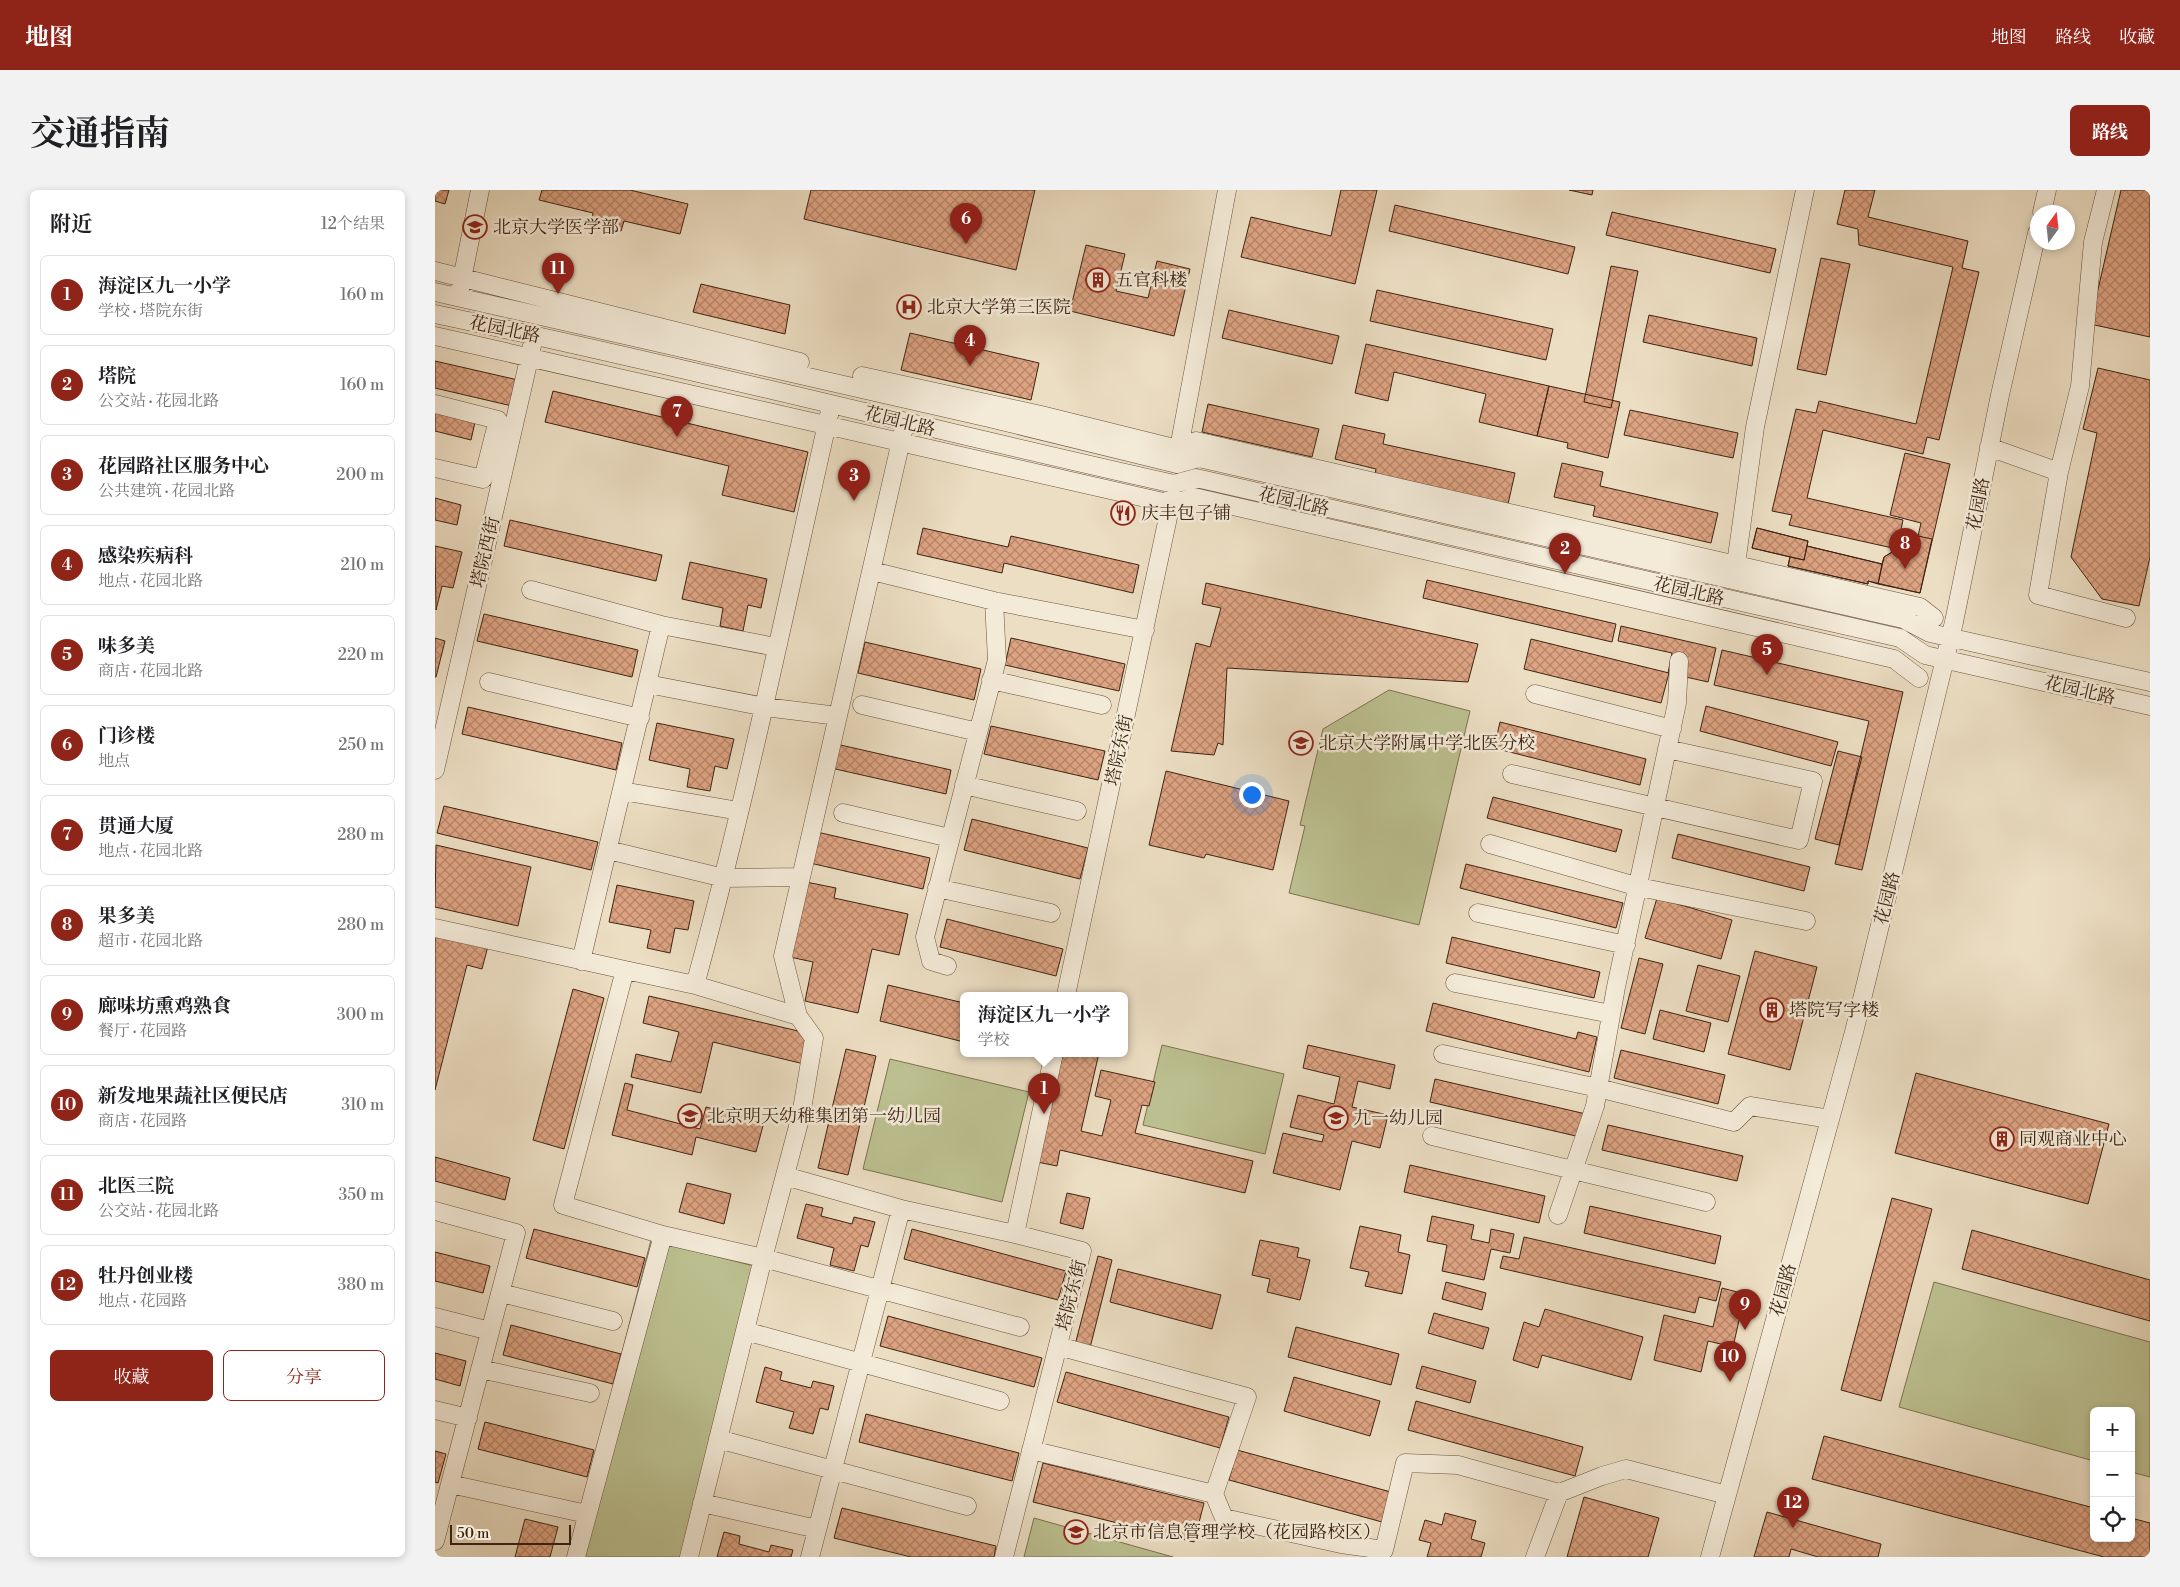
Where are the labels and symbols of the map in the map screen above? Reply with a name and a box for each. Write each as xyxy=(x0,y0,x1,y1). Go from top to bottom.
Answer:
pin: 6 xyxy=(950,203,982,244)
north arrow xyxy=(2030,205,2075,250)
school or university icon: 北京大学医学部 xyxy=(462,214,488,240)
place label: 北京大学医学部 xyxy=(493,216,619,239)
pin: 11 xyxy=(542,253,574,294)
building icon: 五官科楼 xyxy=(1085,267,1111,293)
place label: 五官科楼 xyxy=(1115,269,1187,292)
hospital icon: 北京大学第三医院 xyxy=(896,294,922,320)
place label: 北京大学第三医院 xyxy=(927,296,1071,319)
street label: 花园北路 xyxy=(467,311,543,348)
pin: 4 xyxy=(954,325,986,366)
pin: 7 xyxy=(661,396,693,437)
street label: 花园北路 xyxy=(862,402,938,441)
pin: 3 xyxy=(838,460,870,501)
street label: 花园路 xyxy=(1962,475,1995,533)
street label: 花园北路 xyxy=(1256,482,1332,521)
restaurant icon: 庆丰包子铺 xyxy=(1110,500,1136,526)
place label: 庆丰包子铺 xyxy=(1141,502,1231,525)
street label: 塔院西街 xyxy=(466,514,505,590)
pin: 8 xyxy=(1889,528,1921,569)
pin: 2 xyxy=(1549,533,1581,574)
street label: 花园北路 xyxy=(1651,572,1727,611)
pin: 5 xyxy=(1751,634,1783,675)
street label: 花园北路 xyxy=(2042,671,2118,710)
street label: 塔院东街 xyxy=(1101,712,1138,788)
school or university icon: 北京大学附属中学北医分校 xyxy=(1288,730,1314,756)
place label: 北京大学附属中学北医分校 xyxy=(1319,732,1535,755)
your location xyxy=(1239,782,1265,808)
street label: 花园路 xyxy=(1870,869,1905,927)
building icon: 塔院写字楼 xyxy=(1759,997,1785,1023)
place label: 塔院写字楼 xyxy=(1789,999,1879,1022)
pin: 1 xyxy=(1028,1073,1060,1114)
school or university icon: 北京明天幼稚集团第一幼儿园 xyxy=(677,1103,703,1129)
place label: 北京明天幼稚集团第一幼儿园 xyxy=(707,1105,941,1128)
school or university icon: 九一幼儿园 xyxy=(1323,1105,1349,1131)
place label: 九一幼儿园 xyxy=(1353,1107,1443,1130)
building icon: 同观商业中心 xyxy=(1989,1126,2015,1152)
place label: 同观商业中心 xyxy=(2019,1128,2127,1151)
street label: 塔院东街 xyxy=(1052,1257,1091,1333)
street label: 花园路 xyxy=(1765,1261,1802,1319)
pin: 9 xyxy=(1729,1289,1761,1330)
pin: 10 xyxy=(1714,1341,1746,1382)
pin: 12 xyxy=(1777,1487,1809,1528)
school or university icon: 北京市信息管理学校（花园路校区） xyxy=(1063,1519,1089,1545)
place label: 北京市信息管理学校（花园路校区） xyxy=(1093,1521,1381,1544)
scale bar xyxy=(450,1522,571,1545)

